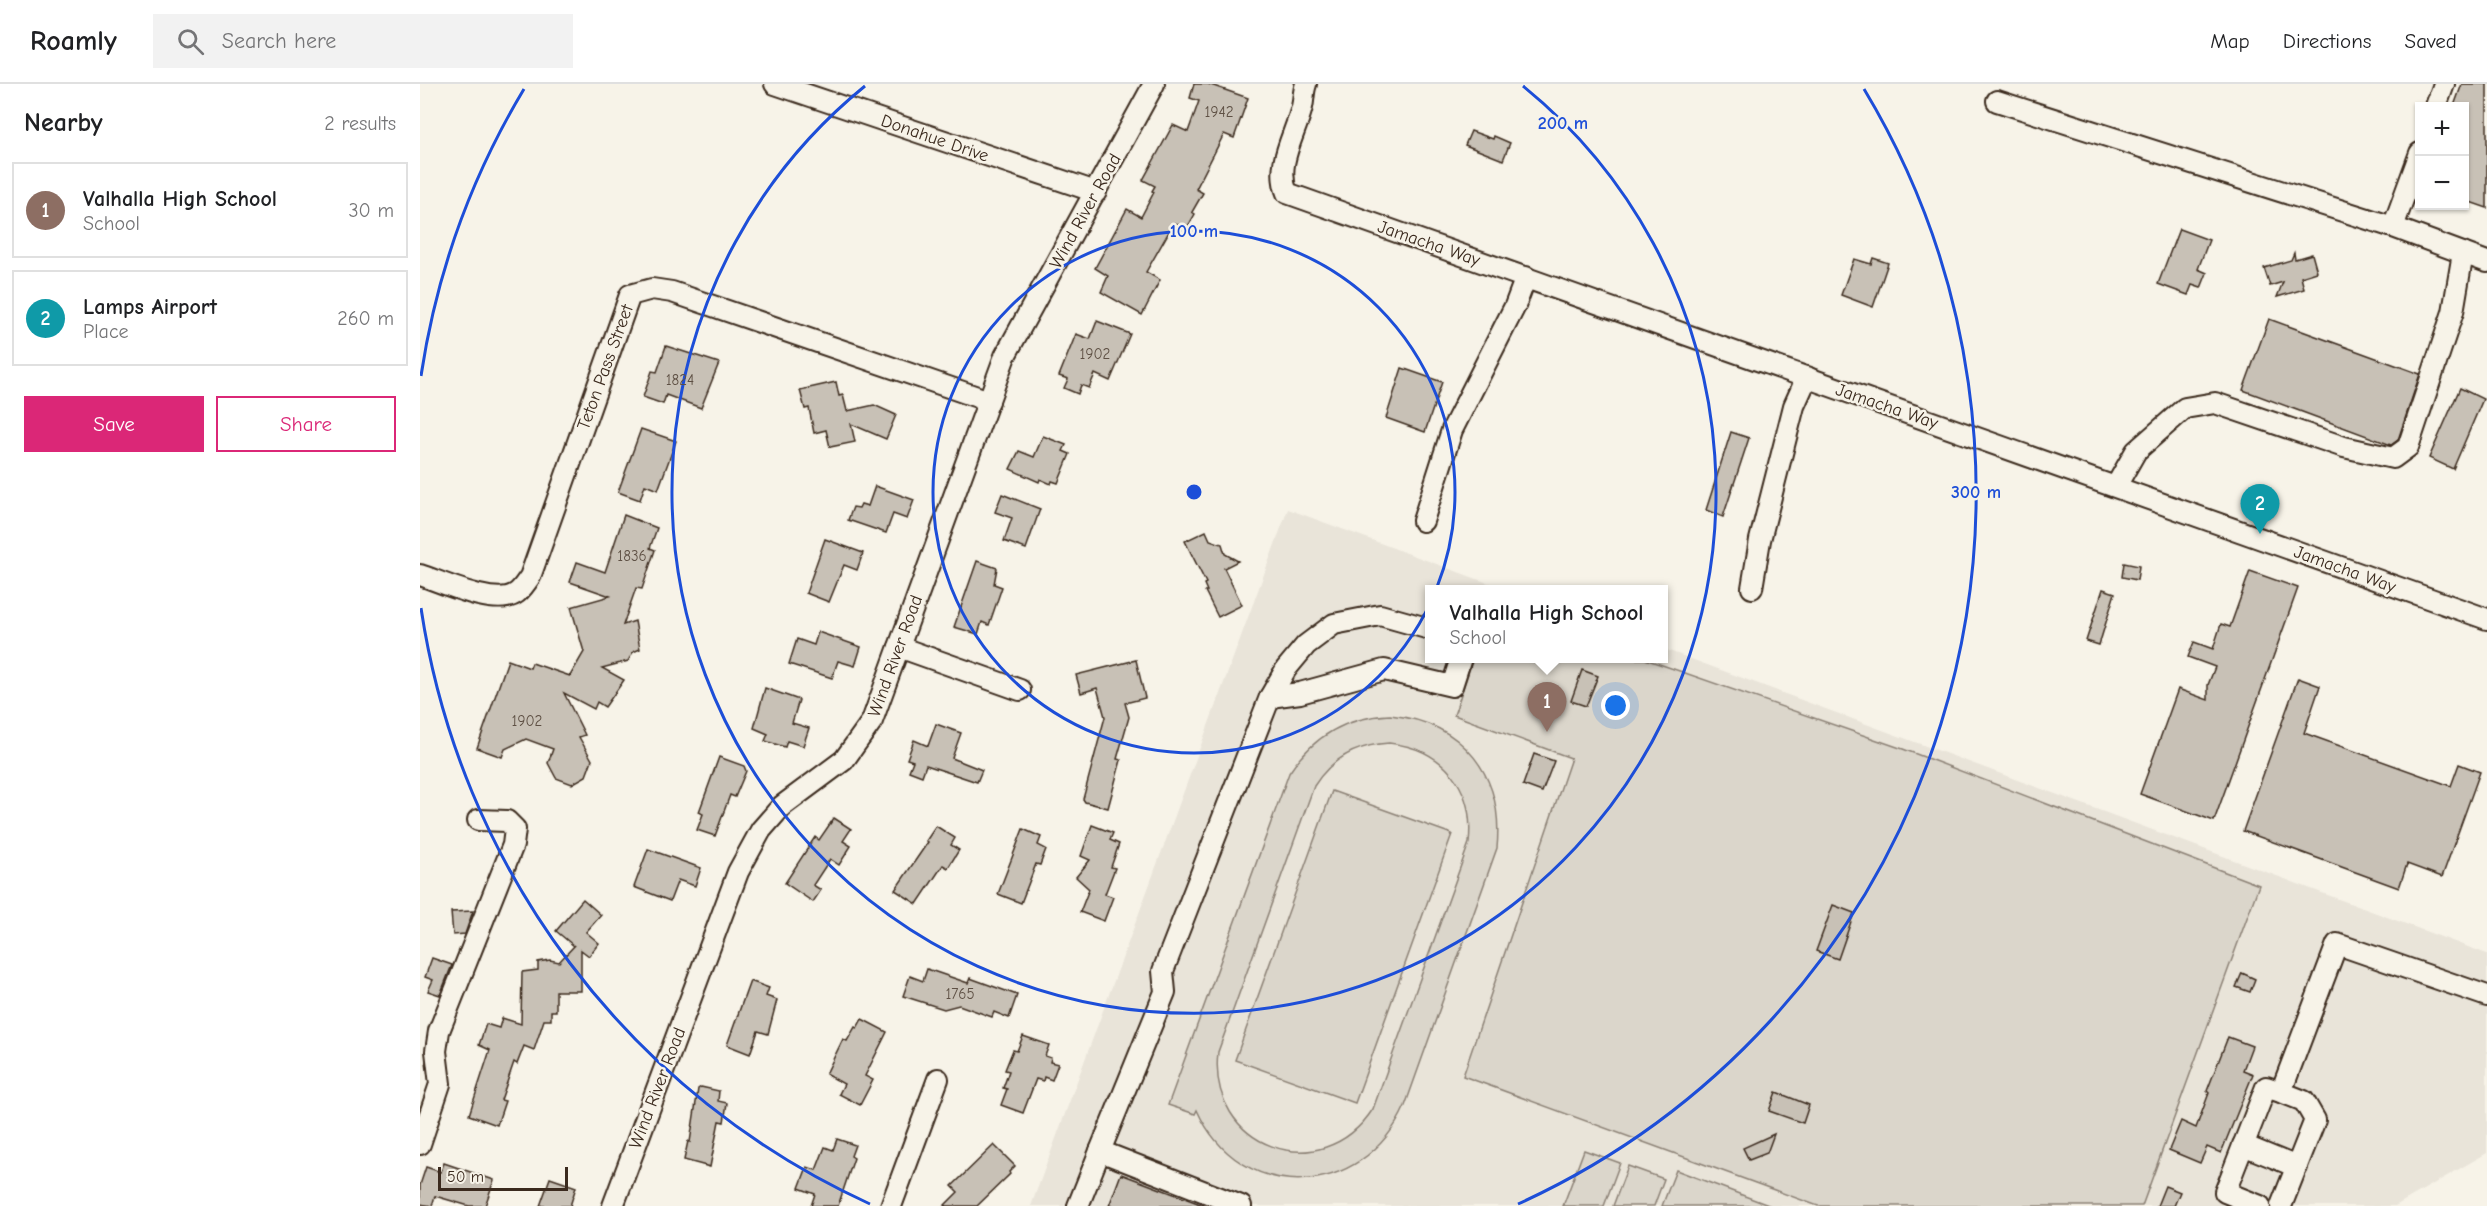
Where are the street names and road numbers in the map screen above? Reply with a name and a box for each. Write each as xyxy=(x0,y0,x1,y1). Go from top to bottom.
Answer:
street label: Donahue Drive xyxy=(878,110,992,167)
street label: Wind River Road xyxy=(1045,150,1126,272)
street label: Jamacha Way xyxy=(1375,216,1484,271)
street label: Teton Pass Street xyxy=(573,301,638,433)
street label: Jamacha Way xyxy=(1833,379,1942,434)
street label: Jamacha Way xyxy=(2291,541,2400,598)
street label: Wind River Road xyxy=(864,592,927,720)
street label: Wind River Road xyxy=(625,1025,690,1152)

